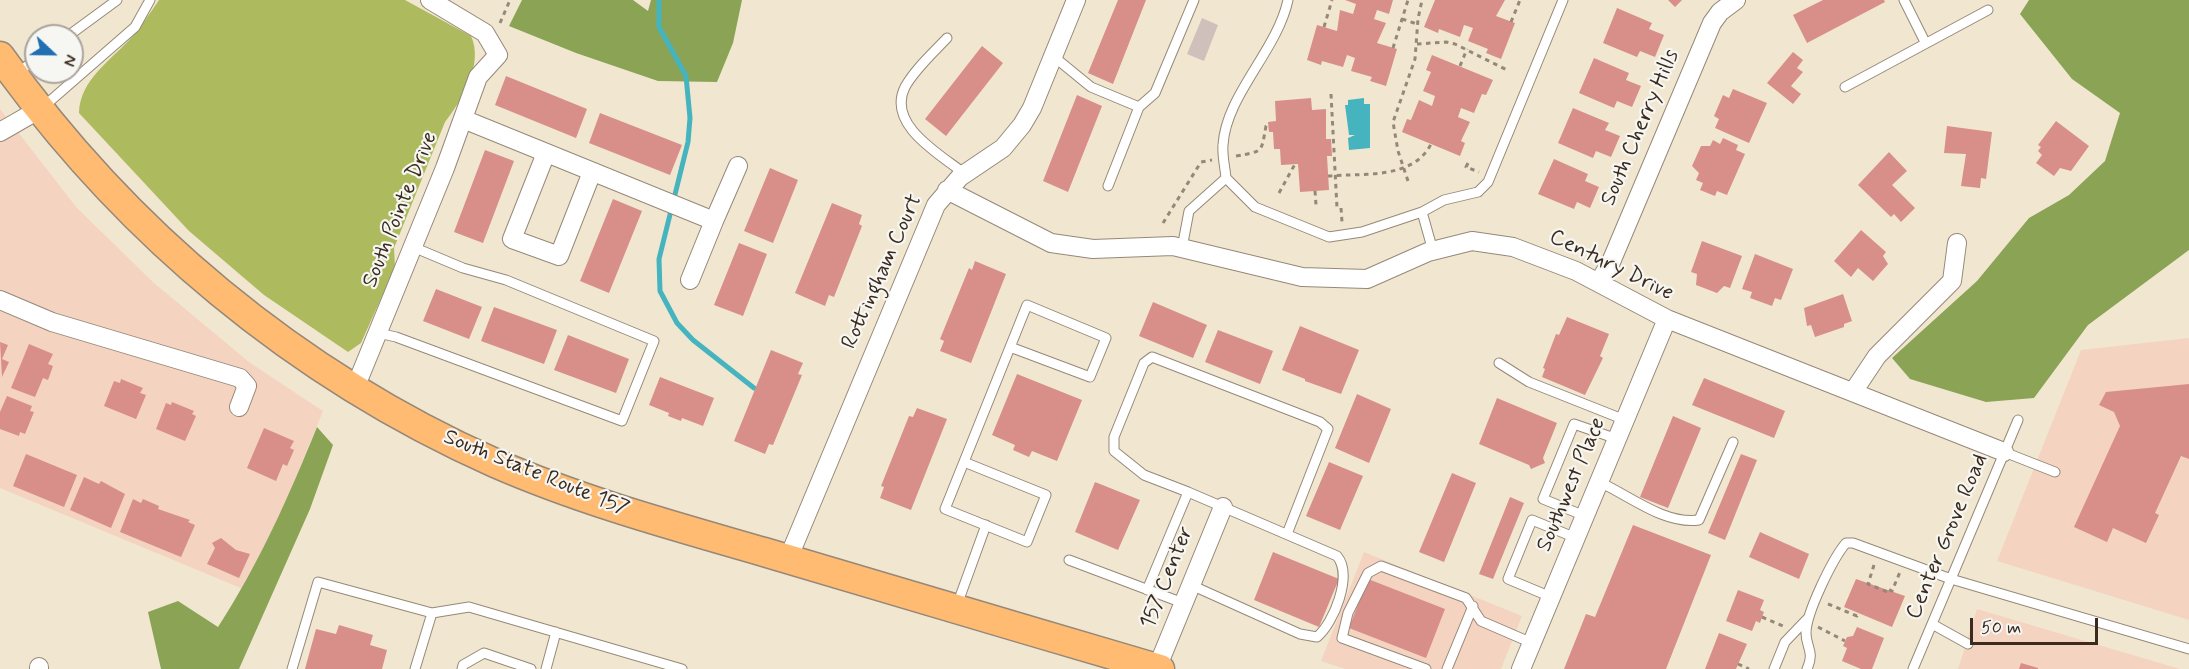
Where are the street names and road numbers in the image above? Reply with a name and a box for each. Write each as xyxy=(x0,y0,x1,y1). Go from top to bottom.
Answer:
street label: South Cherry Hills xyxy=(1596,46,1686,210)
street label: South Pointe Drive xyxy=(358,128,444,292)
street label: Rottingham Court xyxy=(837,191,929,353)
street label: Century Drive xyxy=(1544,224,1678,308)
street label: Southwest Place xyxy=(1532,414,1612,556)
street label: South State Route 157 xyxy=(439,425,633,523)
street label: Center Grove Road xyxy=(1901,450,1995,624)
street label: 157 Center xyxy=(1136,523,1200,633)

